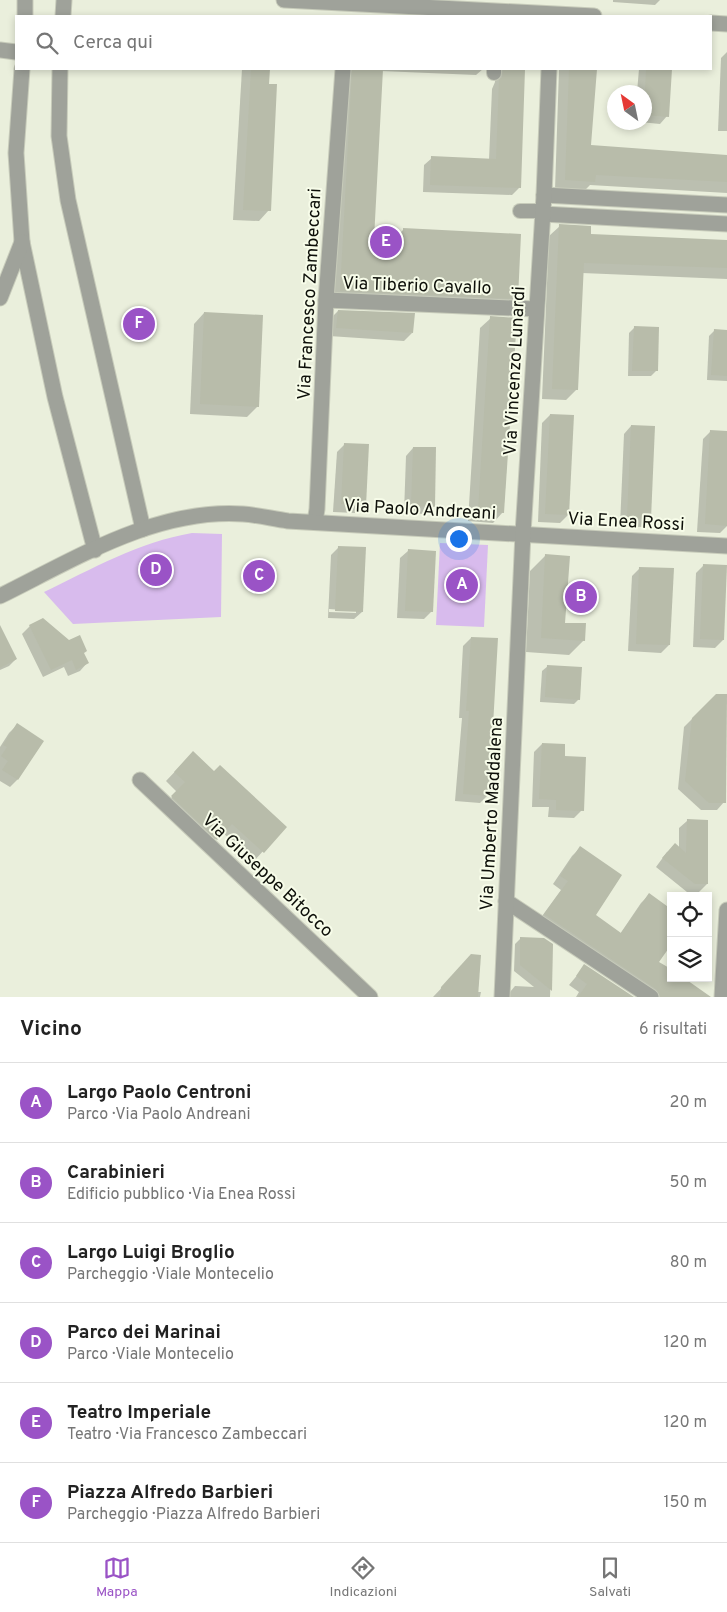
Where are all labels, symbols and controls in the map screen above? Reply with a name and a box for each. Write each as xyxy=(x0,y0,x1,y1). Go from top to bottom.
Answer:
search box xyxy=(15,15,712,70)
icon: search xyxy=(33,29,61,57)
text: Cerca qui xyxy=(73,31,153,55)
north arrow xyxy=(607,85,652,130)
street label: Via Francesco Zambeccari xyxy=(293,188,328,401)
pin: E xyxy=(370,223,402,261)
street label: Via Tiberio Cavallo xyxy=(342,272,492,301)
street label: Via Vincenzo Lunardi xyxy=(500,286,531,456)
pin: F xyxy=(123,305,155,343)
street label: Via Paolo Andreani xyxy=(343,495,497,526)
street label: Via Enea Rossi xyxy=(567,508,685,537)
your location xyxy=(446,526,472,552)
pin: D xyxy=(140,551,172,589)
pin: C xyxy=(243,557,275,595)
pin: A xyxy=(446,566,478,604)
pin: B xyxy=(565,578,597,616)
street label: Via Umberto Maddalena xyxy=(476,717,509,911)
street label: Via Giuseppe Bitocco xyxy=(196,809,337,943)
map controls xyxy=(667,892,712,982)
button: locate xyxy=(667,892,712,937)
button: layers xyxy=(667,937,712,982)
text: Vicino xyxy=(20,1016,82,1043)
text: 6 risultati xyxy=(639,1020,707,1040)
text: Largo Paolo Centroni xyxy=(67,1081,251,1105)
text: A xyxy=(30,1093,42,1113)
text: 20 m xyxy=(670,1093,707,1113)
text: Parco · Via Paolo Andreani xyxy=(67,1105,251,1125)
text: Carabinieri xyxy=(67,1161,165,1185)
text: B xyxy=(30,1173,42,1193)
text: 50 m xyxy=(670,1173,707,1193)
text: Edificio pubblico · Via Enea Rossi xyxy=(67,1185,296,1205)
text: Largo Luigi Broglio xyxy=(67,1241,235,1265)
text: C xyxy=(31,1253,41,1273)
text: 80 m xyxy=(670,1253,707,1273)
text: Parcheggio · Viale Montecelio xyxy=(67,1265,274,1285)
text: Parco dei Marinai xyxy=(67,1321,221,1345)
text: D xyxy=(30,1333,42,1353)
text: 120 m xyxy=(664,1333,707,1353)
text: Parco · Viale Montecelio xyxy=(67,1345,234,1365)
text: Teatro Imperiale xyxy=(67,1401,211,1425)
text: E xyxy=(31,1413,41,1433)
text: 120 m xyxy=(664,1413,707,1433)
text: Teatro · Via Francesco Zambeccari xyxy=(67,1425,307,1445)
text: Piazza Alfredo Barbieri xyxy=(67,1481,273,1505)
text: F xyxy=(31,1493,41,1513)
text: 150 m xyxy=(664,1493,707,1513)
text: Parcheggio · Piazza Alfredo Barbieri xyxy=(67,1505,320,1525)
tab: Mappa xyxy=(96,1554,138,1601)
tab: Indicazioni xyxy=(330,1554,397,1601)
tab: Salvati xyxy=(589,1554,631,1601)

